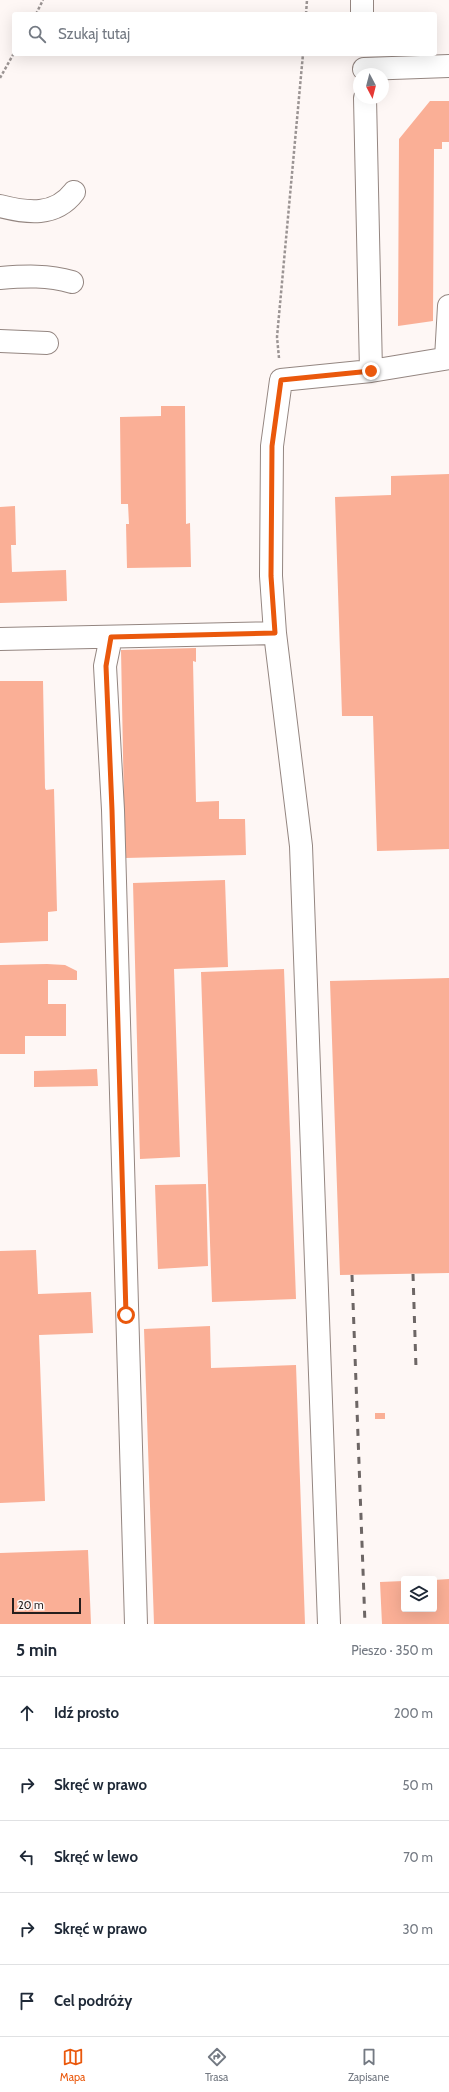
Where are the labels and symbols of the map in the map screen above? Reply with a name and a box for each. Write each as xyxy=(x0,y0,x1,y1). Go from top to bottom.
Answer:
north arrow xyxy=(353,68,389,104)
route end xyxy=(362,362,380,380)
route start xyxy=(117,1306,135,1324)
scale bar xyxy=(12,1596,81,1615)

